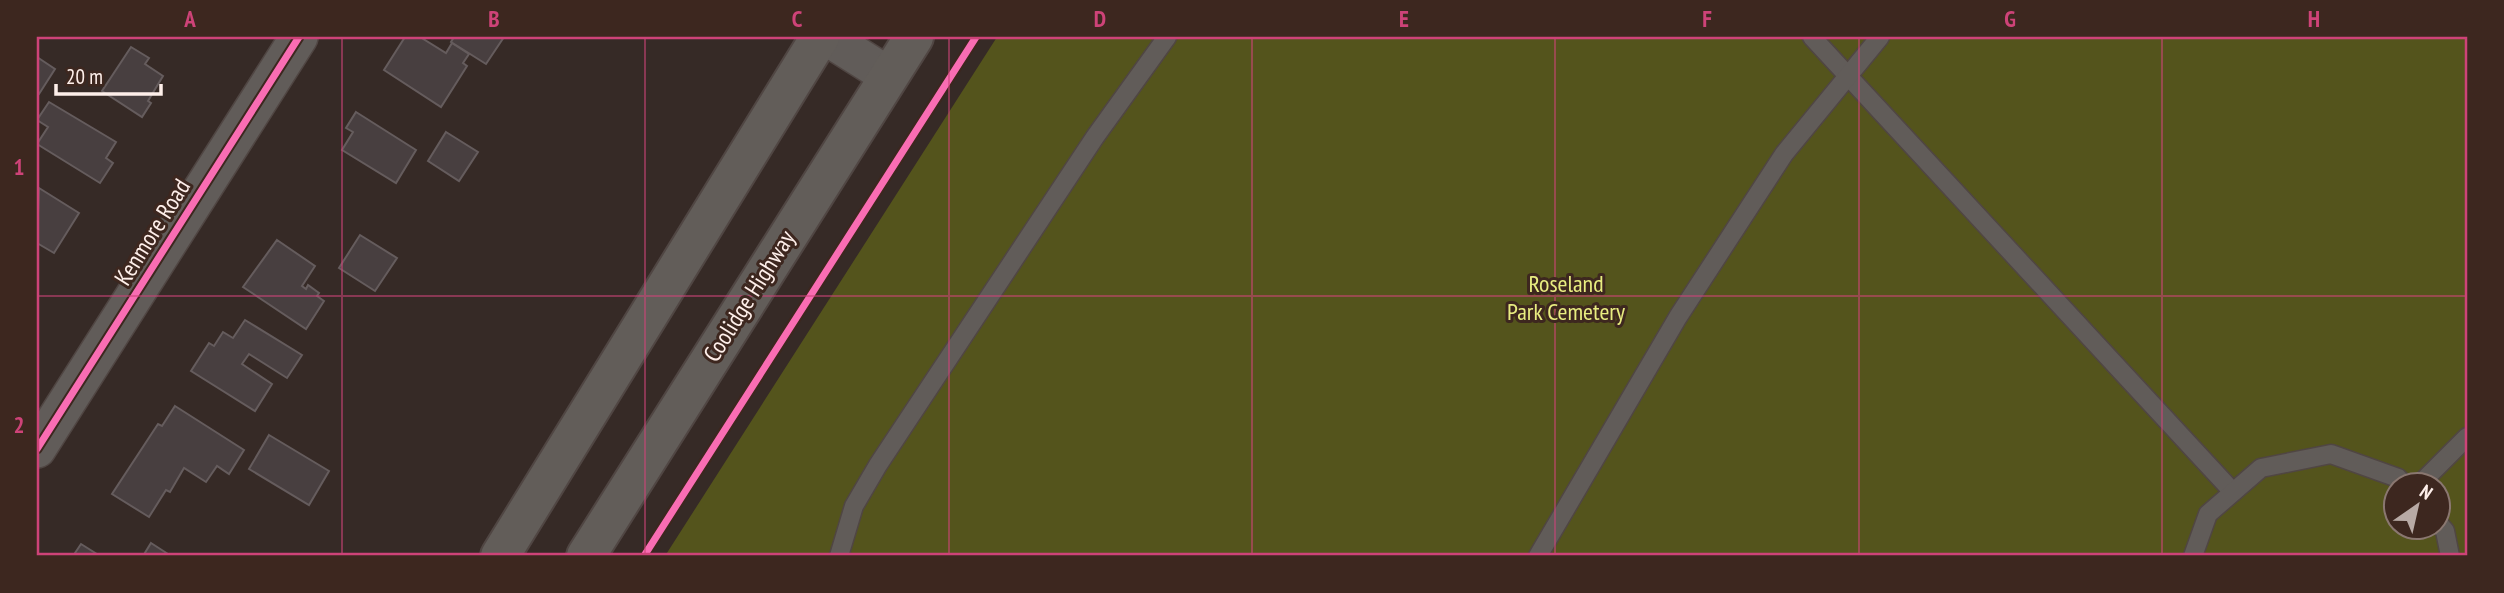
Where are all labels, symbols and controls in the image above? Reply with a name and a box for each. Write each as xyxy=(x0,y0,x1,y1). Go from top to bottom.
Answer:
text: A xyxy=(183,4,196,33)
text: B xyxy=(488,4,500,33)
text: C xyxy=(792,4,803,33)
text: D xyxy=(1094,4,1106,33)
text: E xyxy=(1399,4,1409,33)
text: F xyxy=(1702,4,1712,33)
text: G xyxy=(2004,4,2016,33)
text: H xyxy=(2308,4,2320,33)
scale bar xyxy=(56,52,161,96)
text: 20 m xyxy=(66,63,103,90)
text: 1 xyxy=(14,152,25,181)
street label: Kenmore Road xyxy=(107,173,197,291)
street label: Coolidge Highway xyxy=(696,224,802,368)
park label: Roseland Park Cemetery xyxy=(1507,268,1625,327)
text: 2 xyxy=(14,410,25,439)
north arrow xyxy=(2382,470,2452,540)
text: N xyxy=(2416,479,2437,505)

